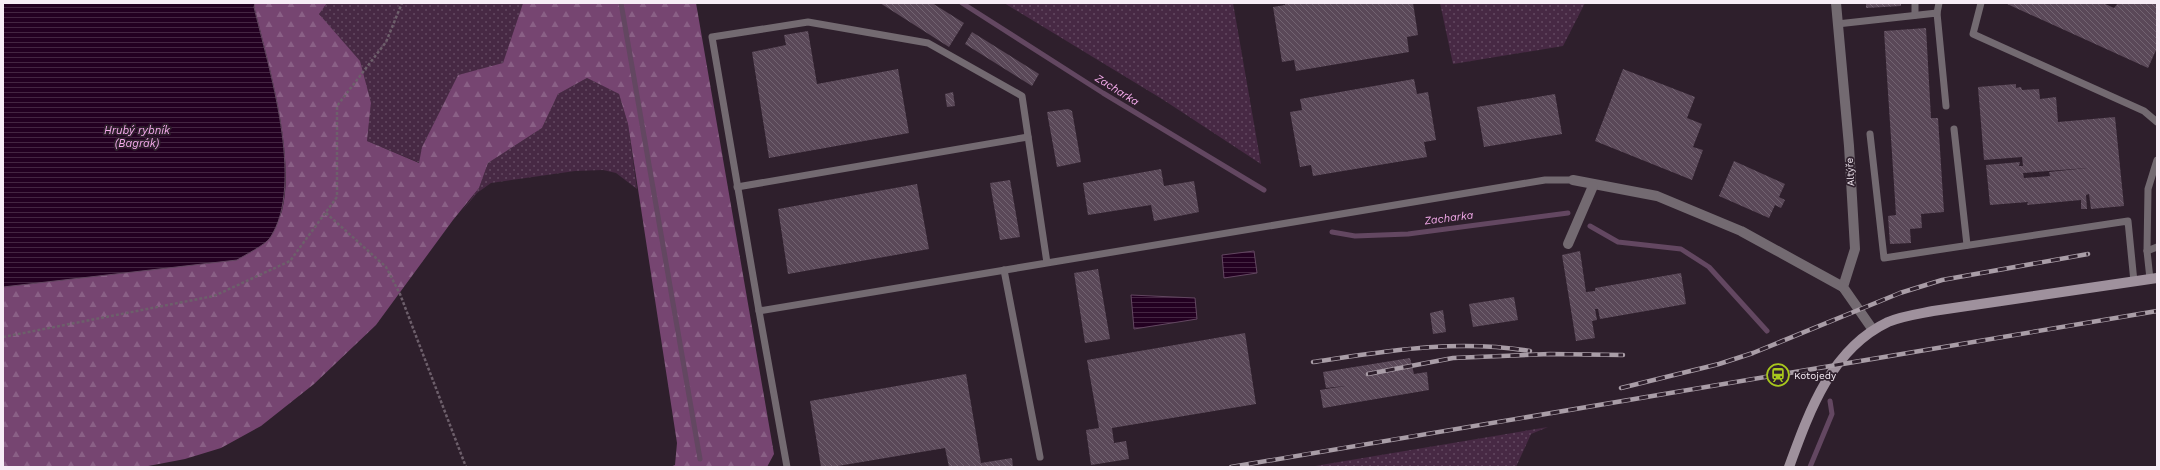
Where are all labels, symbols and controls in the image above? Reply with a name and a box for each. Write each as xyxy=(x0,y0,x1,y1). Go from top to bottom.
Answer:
water label: Zacharka xyxy=(1092,71,1141,109)
water label: Hrubý rybník (Bagrák) xyxy=(104,124,171,150)
street label: Altýře xyxy=(1844,157,1856,187)
water label: Zacharka xyxy=(1423,209,1474,228)
station icon: Kotojedy xyxy=(1765,362,1791,388)
place label: Kotojedy xyxy=(1794,370,1837,381)

